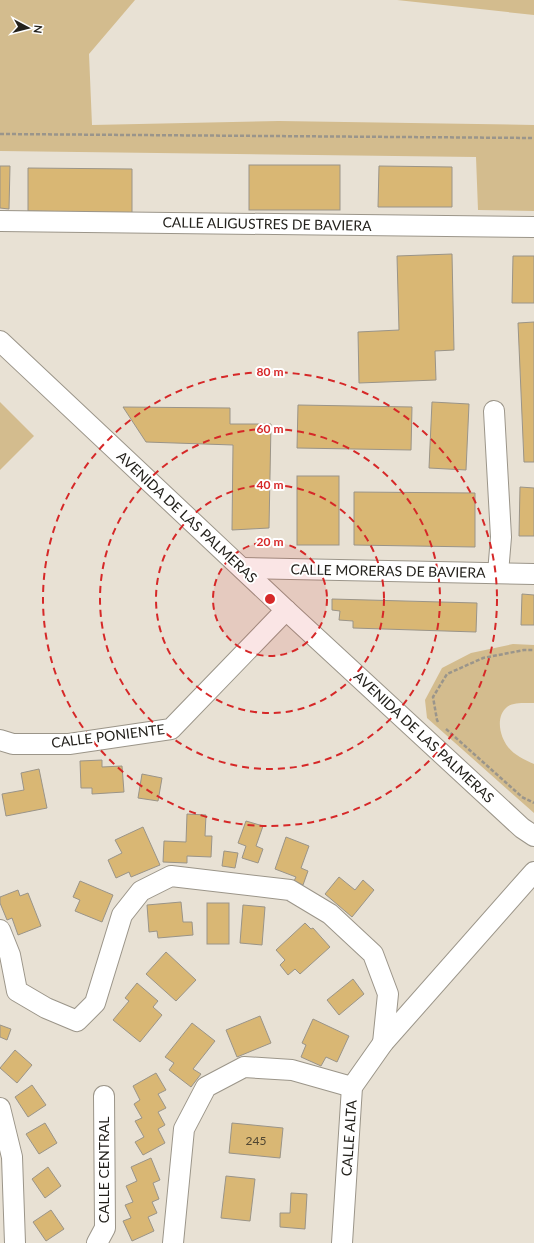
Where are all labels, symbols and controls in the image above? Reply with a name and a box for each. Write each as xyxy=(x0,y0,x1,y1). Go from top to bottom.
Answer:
north arrow xyxy=(8,8,48,48)
text: N xyxy=(31,24,45,34)
street label: CALLE ALIGUSTRES DE BAVIERA xyxy=(162,213,372,234)
text: 80 m xyxy=(257,364,283,379)
text: 60 m xyxy=(257,421,283,436)
street label: AVENIDA DE LAS PALMERAS xyxy=(114,447,261,586)
text: 40 m xyxy=(257,477,283,492)
text: 20 m xyxy=(257,534,283,549)
street label: CALLE MORERAS DE BAVIERA xyxy=(290,560,486,581)
centre of rings xyxy=(263,592,277,606)
street label: AVENIDA DE LAS PALMERAS xyxy=(351,667,498,806)
street label: CALLE PONIENTE xyxy=(50,720,166,751)
street label: CALLE ALTA xyxy=(337,1099,360,1177)
street label: CALLE CENTRAL xyxy=(95,1117,112,1223)
house number: 245 xyxy=(246,1133,266,1148)

